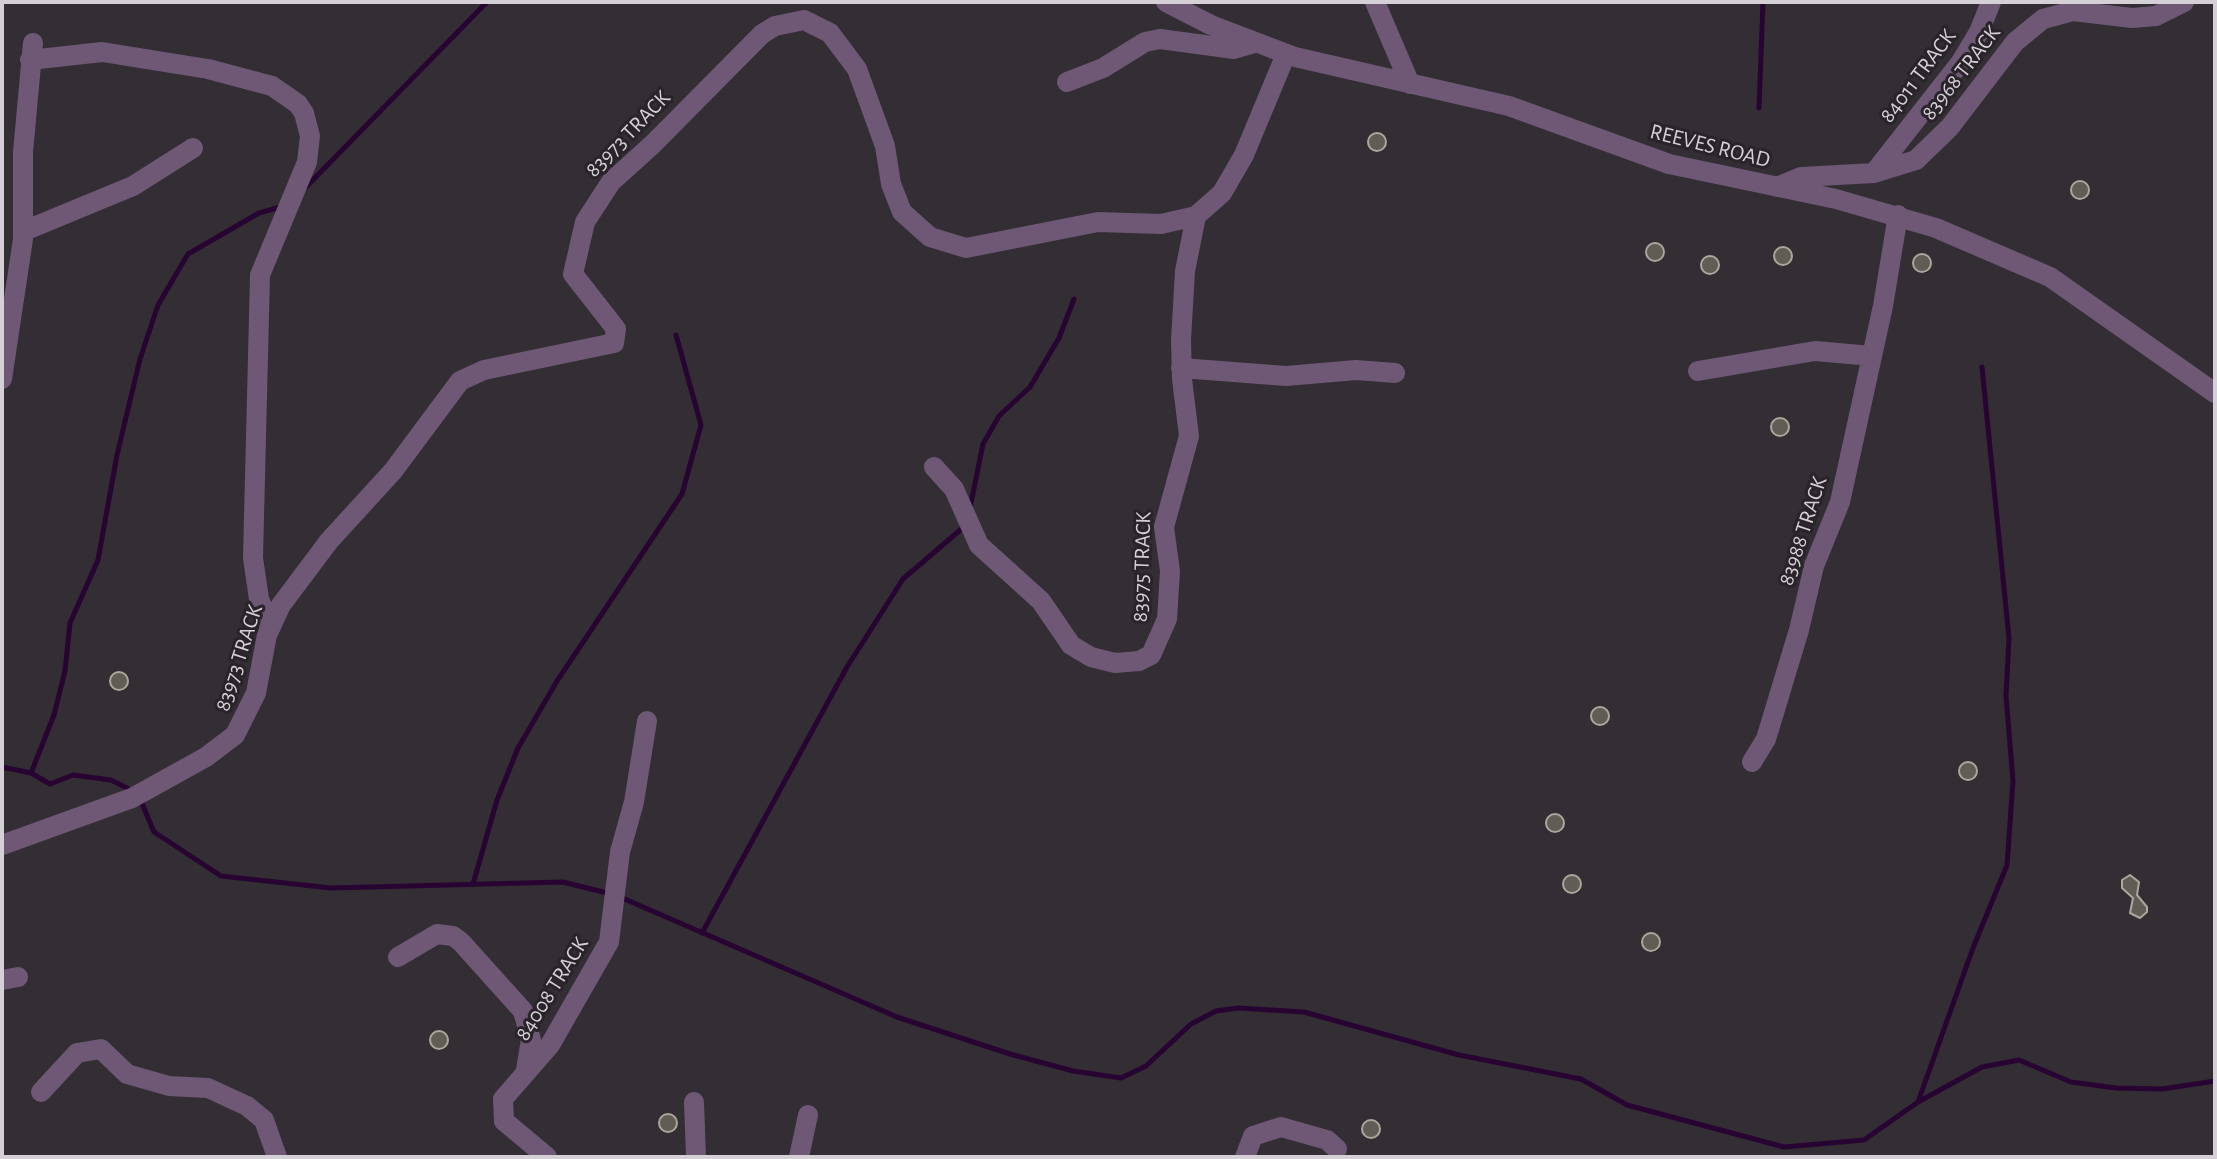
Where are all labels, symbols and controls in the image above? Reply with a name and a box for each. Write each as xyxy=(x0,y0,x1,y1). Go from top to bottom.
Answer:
street label: 83968 TRACK xyxy=(1916,20,2006,126)
street label: 84011 TRACK xyxy=(1874,24,1962,128)
street label: 83973 TRACK xyxy=(580,85,676,183)
street label: REEVES ROAD xyxy=(1647,118,1773,174)
street label: 83988 TRACK xyxy=(1773,473,1833,589)
street label: 83975 TRACK xyxy=(1127,511,1157,623)
street label: 83973 TRACK xyxy=(209,601,269,715)
street label: 84008 TRACK xyxy=(510,932,594,1046)

